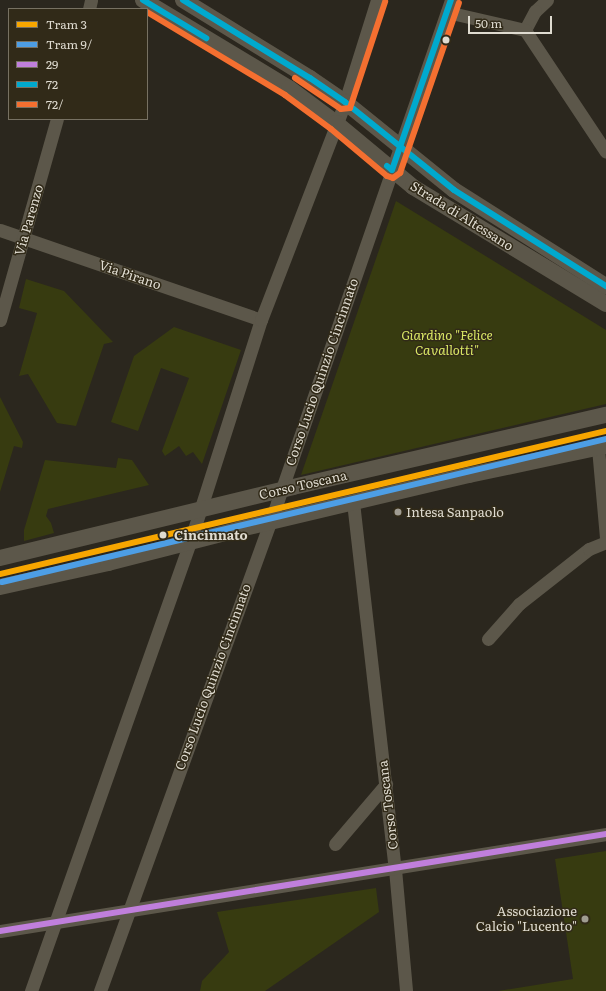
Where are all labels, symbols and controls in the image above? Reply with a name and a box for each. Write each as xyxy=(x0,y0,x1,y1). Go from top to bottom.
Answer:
legend xyxy=(8,8,148,120)
scale bar xyxy=(470,8,554,34)
text: 50 m xyxy=(475,14,502,32)
text: Tram 3 xyxy=(46,15,87,33)
text: Tram 9/ xyxy=(46,35,92,53)
unlabelled marker xyxy=(441,35,451,45)
text: 29 xyxy=(46,55,58,73)
text: 72 xyxy=(46,75,58,93)
text: 72/ xyxy=(46,95,63,113)
street label: Strada di Altessano xyxy=(408,178,516,254)
street label: Via Parenzo xyxy=(11,183,47,257)
street label: Via Pirano xyxy=(97,257,163,293)
street label: Corso Lucio Quinzio Cincinnato xyxy=(283,276,361,468)
park label: Giardino "Felice Cavallotti" xyxy=(401,328,493,359)
street label: Corso Toscana xyxy=(258,467,348,503)
place label: Intesa Sanpaolo xyxy=(406,504,504,520)
marker: Intesa Sanpaolo xyxy=(393,507,403,517)
place label: Cincinnato xyxy=(174,527,248,543)
marker: Cincinnato xyxy=(156,528,170,542)
street label: Corso Lucio Quinzio Cincinnato xyxy=(172,582,254,772)
street label: Corso Toscana xyxy=(375,759,401,851)
place label: Associazione Calcio "Lucento" xyxy=(476,904,577,935)
marker: Associazione Calcio "Lucento" xyxy=(580,914,590,924)

